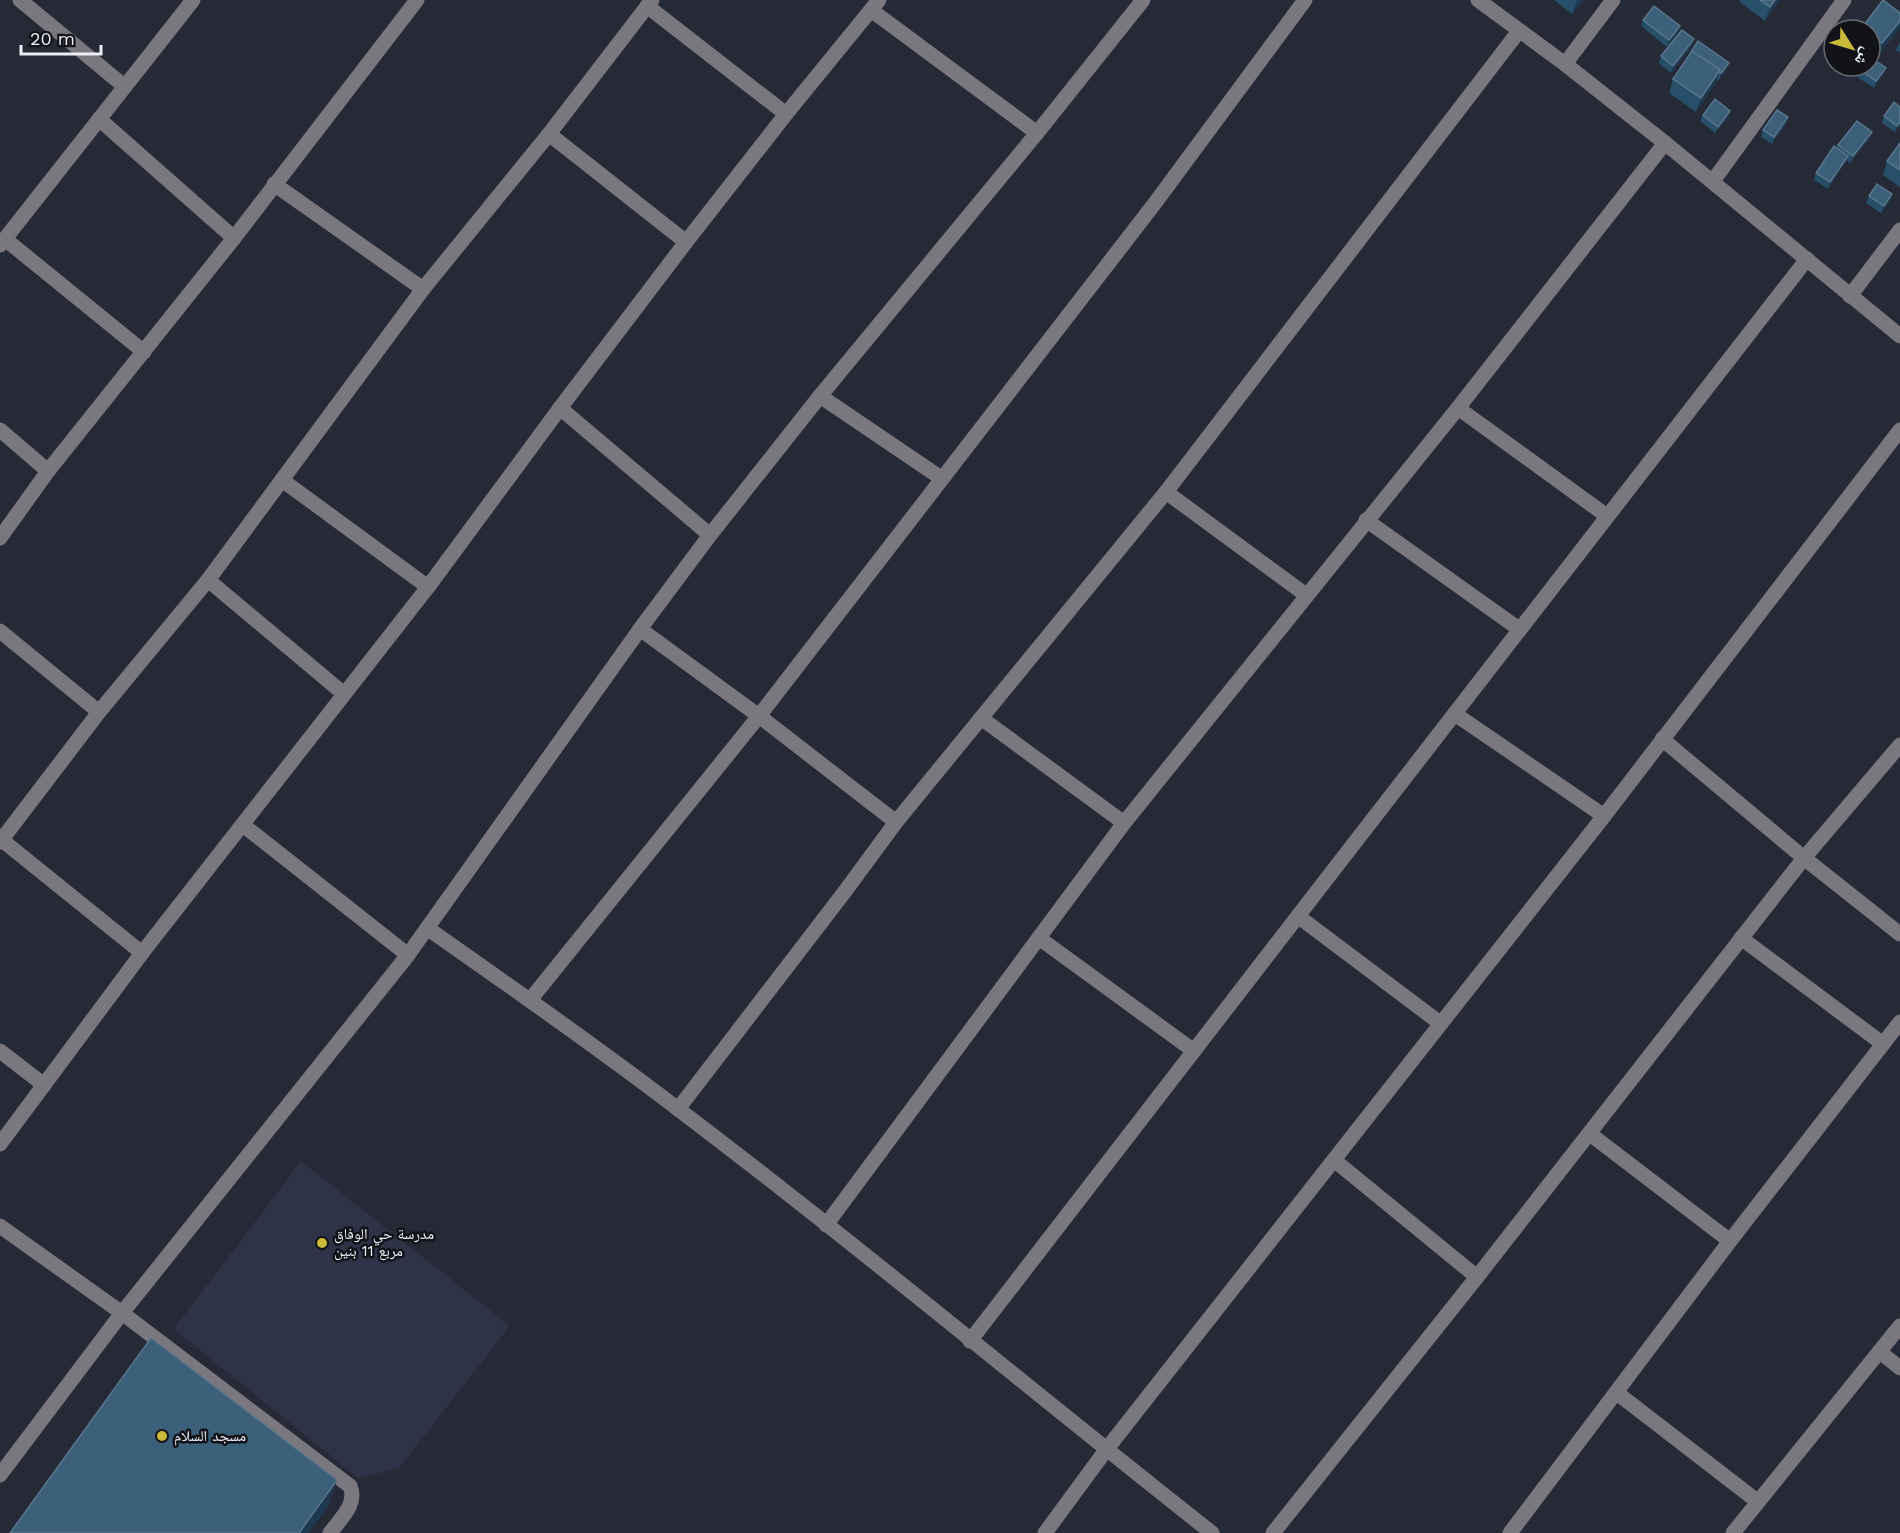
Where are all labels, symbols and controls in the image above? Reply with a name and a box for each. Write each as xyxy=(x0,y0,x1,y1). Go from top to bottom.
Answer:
scale bar xyxy=(21,18,100,56)
north arrow xyxy=(1822,18,1882,78)
text: 20 m xyxy=(30,28,75,49)
text: ش xyxy=(1851,44,1876,69)
place label: مدرسة حي الوفاق مربع 11 بنين xyxy=(334,1225,434,1261)
marker: مدرسة حي الوفاق مربع 11 بنين xyxy=(315,1236,329,1250)
place label: مسجد السلام xyxy=(174,1427,246,1446)
marker: مسجد السلام xyxy=(155,1429,169,1443)

